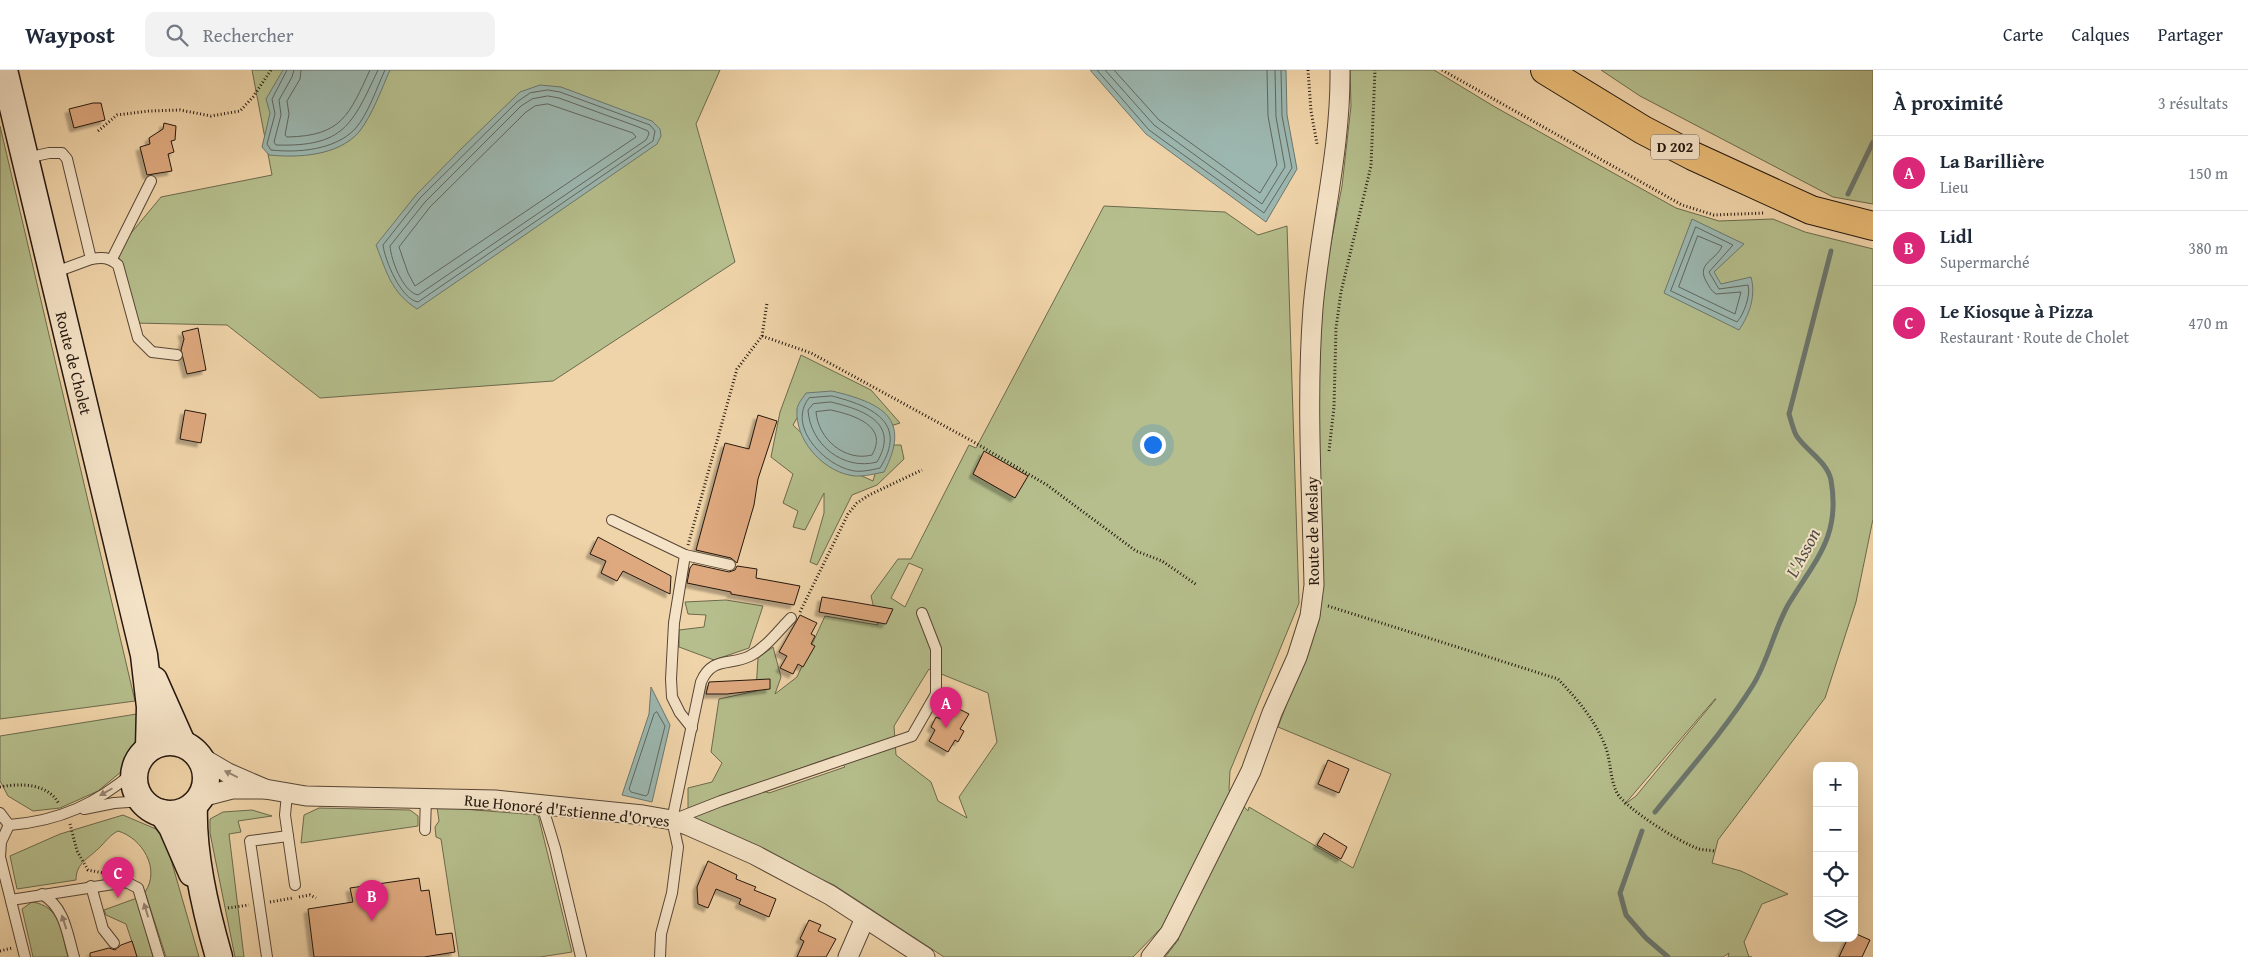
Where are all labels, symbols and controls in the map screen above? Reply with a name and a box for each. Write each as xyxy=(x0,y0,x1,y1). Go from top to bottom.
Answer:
search box xyxy=(145,12,495,57)
text: Waypost xyxy=(25,17,115,52)
icon: search xyxy=(163,21,191,49)
text: Rechercher xyxy=(203,21,294,49)
text: Carte xyxy=(2003,21,2044,48)
text: Calques xyxy=(2072,21,2130,48)
text: Partager xyxy=(2158,21,2223,48)
text: À proximité xyxy=(1893,87,2003,118)
text: 3 résultats xyxy=(2158,91,2228,115)
road number: D 202 xyxy=(1651,134,1699,160)
text: La Barillière xyxy=(1940,147,2045,175)
text: A xyxy=(1904,161,1914,185)
text: 150 m xyxy=(2188,161,2228,185)
text: Lieu xyxy=(1940,175,1968,199)
text: Lidl xyxy=(1940,222,1973,250)
text: B xyxy=(1904,236,1914,260)
text: 380 m xyxy=(2188,236,2228,260)
text: Supermarché xyxy=(1940,250,2030,274)
text: Le Kiosque à Pizza xyxy=(1940,297,2093,325)
street label: Route de Cholet xyxy=(50,309,99,418)
text: C xyxy=(1904,311,1914,335)
text: 470 m xyxy=(2188,311,2228,335)
text: Restaurant · Route de Cholet xyxy=(1940,325,2129,349)
your location xyxy=(1140,432,1166,458)
street label: Route de Meslay xyxy=(1299,476,1325,586)
water label: L'Asson xyxy=(1778,523,1827,583)
pin: A xyxy=(930,687,962,728)
map controls xyxy=(1813,762,1858,942)
button: + xyxy=(1813,762,1858,807)
one-way arrow xyxy=(224,769,238,777)
street label: Rue Honoré d'Estienne d'Orves xyxy=(463,787,671,833)
one-way arrow xyxy=(100,788,113,797)
button: − xyxy=(1813,807,1858,852)
button: locate xyxy=(1813,852,1858,897)
pin: C xyxy=(102,857,134,898)
pin: B xyxy=(356,880,388,921)
button: layers xyxy=(1813,897,1858,942)
one-way arrow xyxy=(141,902,149,917)
one-way arrow xyxy=(60,914,68,929)

